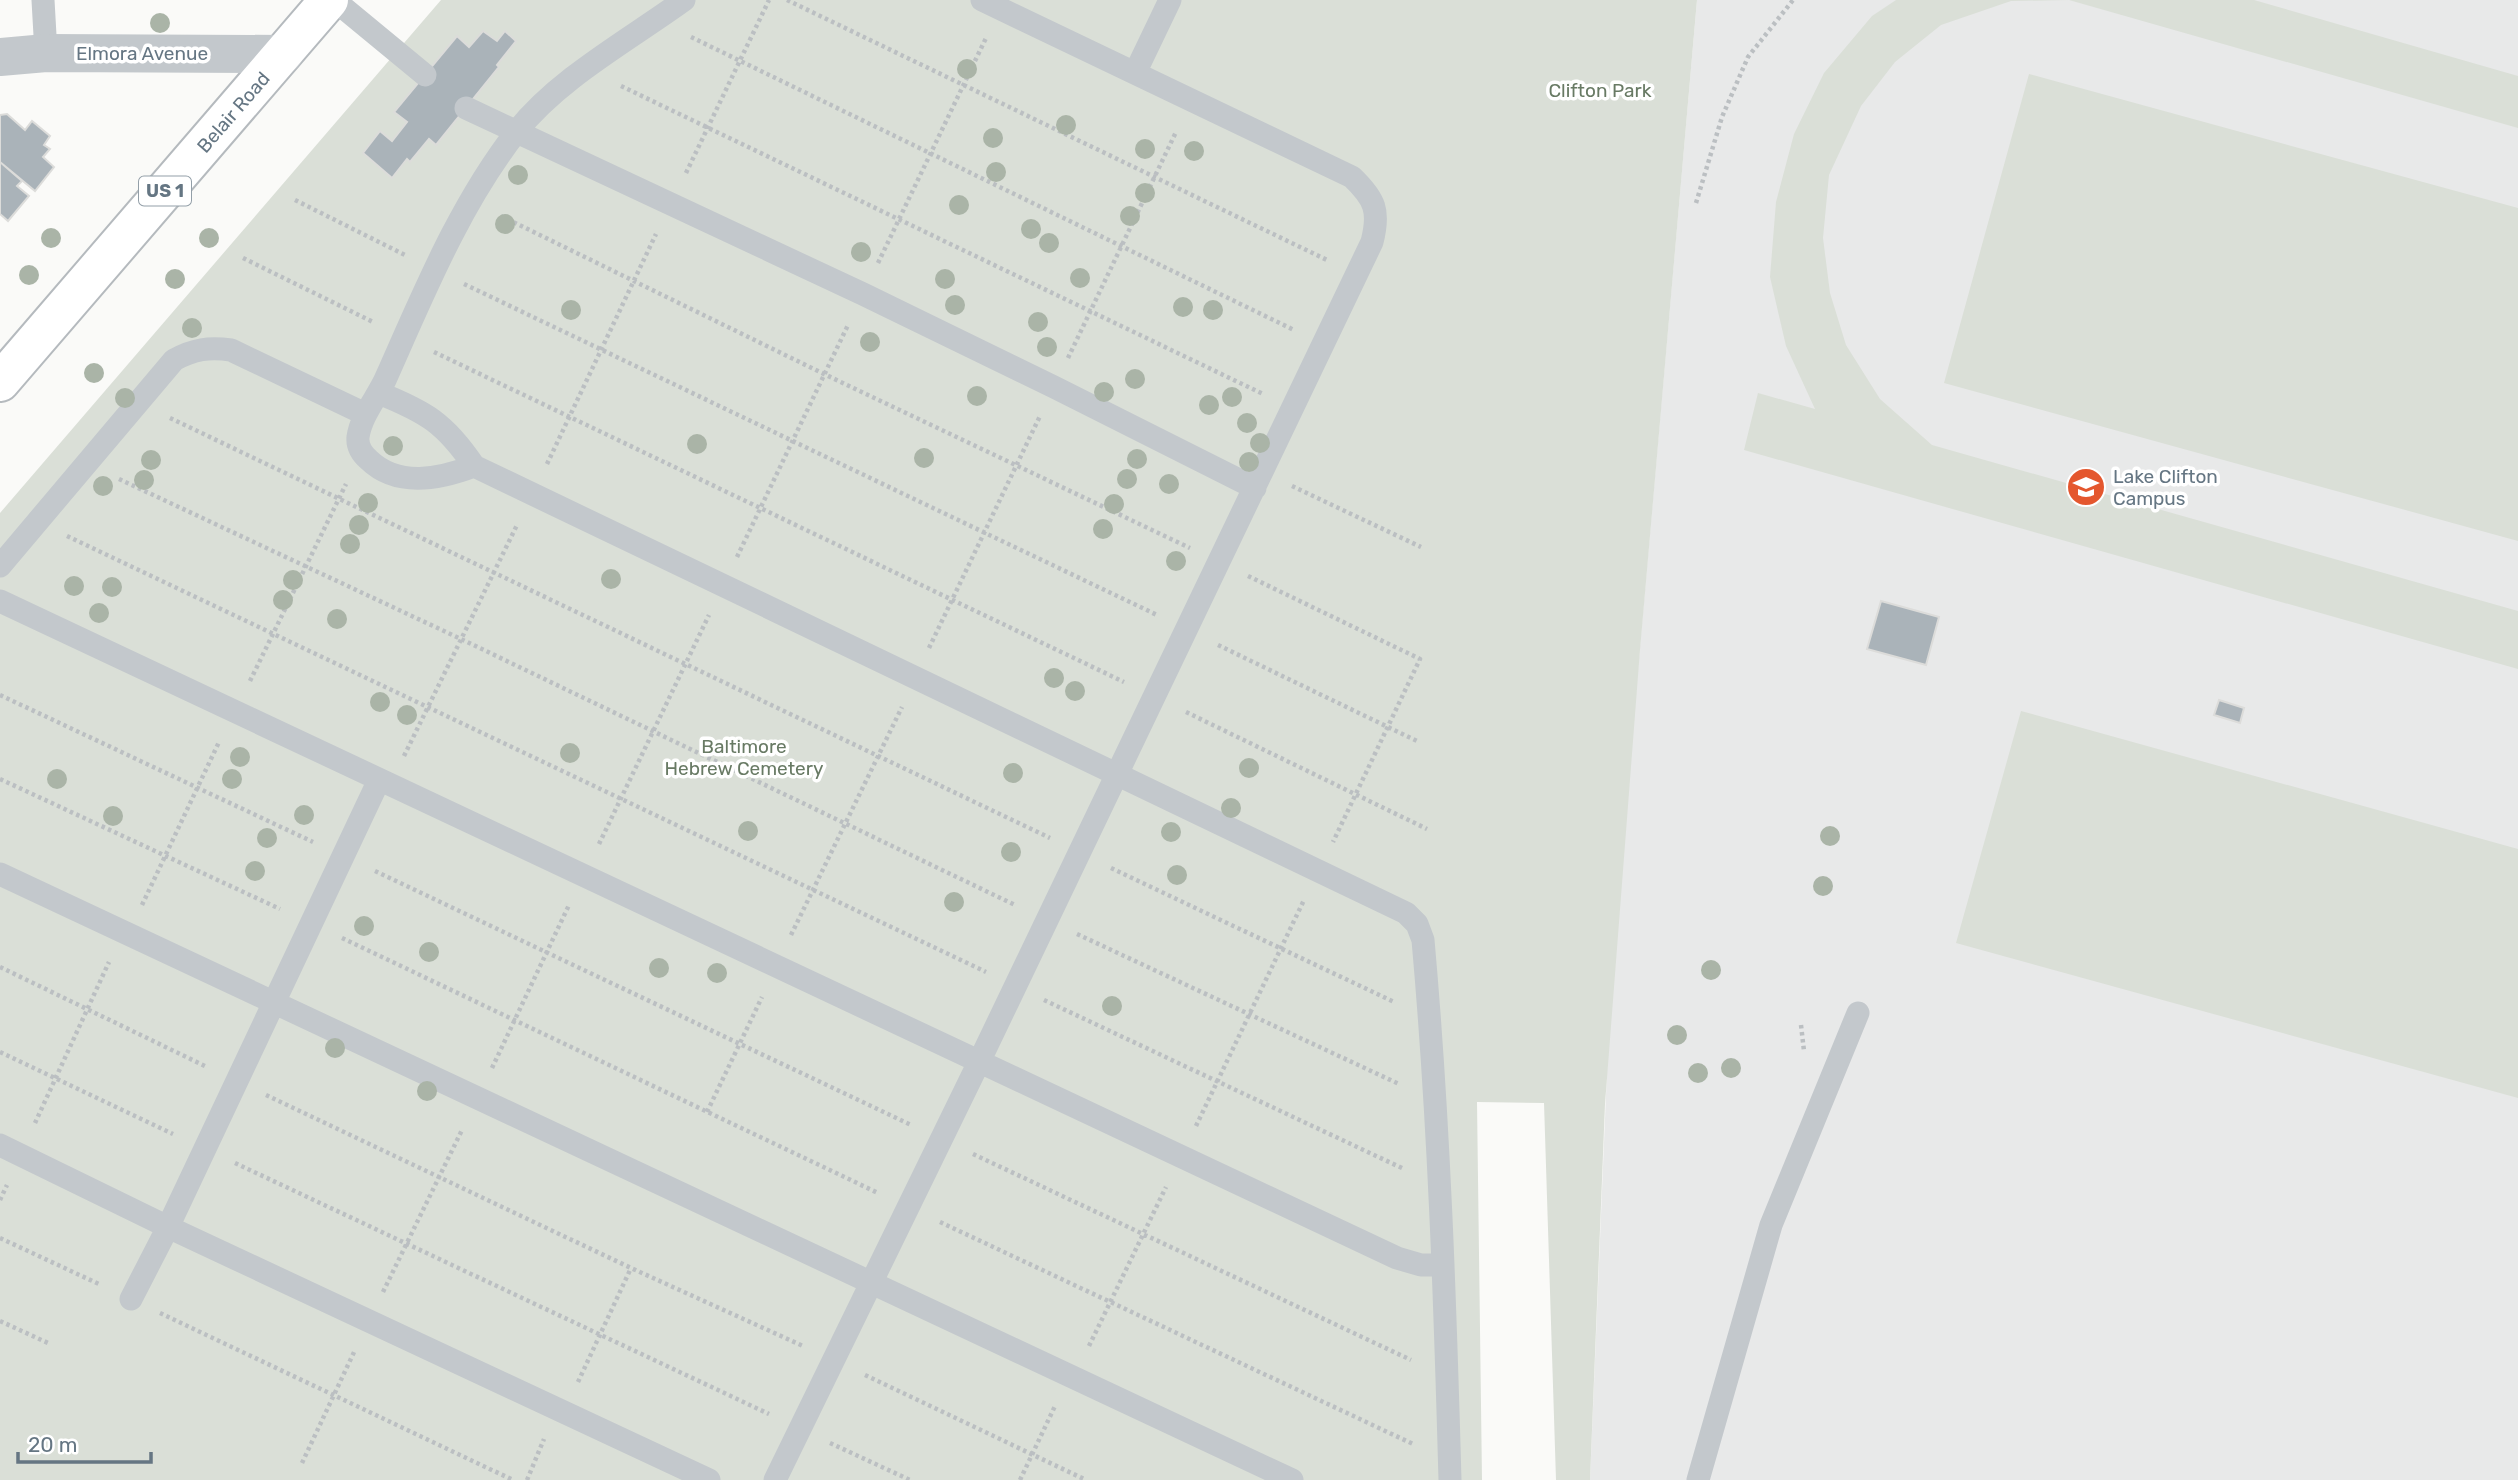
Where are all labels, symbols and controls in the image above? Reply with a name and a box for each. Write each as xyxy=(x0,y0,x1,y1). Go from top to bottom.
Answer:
street label: Elmora Avenue xyxy=(76,42,208,65)
street label: Belair Road xyxy=(192,67,275,157)
park label: Clifton Park xyxy=(1548,79,1652,102)
road number: US 1 xyxy=(139,176,191,206)
place label: Lake Clifton Campus xyxy=(2113,465,2218,510)
school or university icon: Lake Clifton Campus xyxy=(2065,466,2107,508)
park label: Baltimore Hebrew Cemetery xyxy=(665,735,823,780)
scale bar xyxy=(18,1420,150,1464)
text: 20 m xyxy=(28,1432,77,1457)

